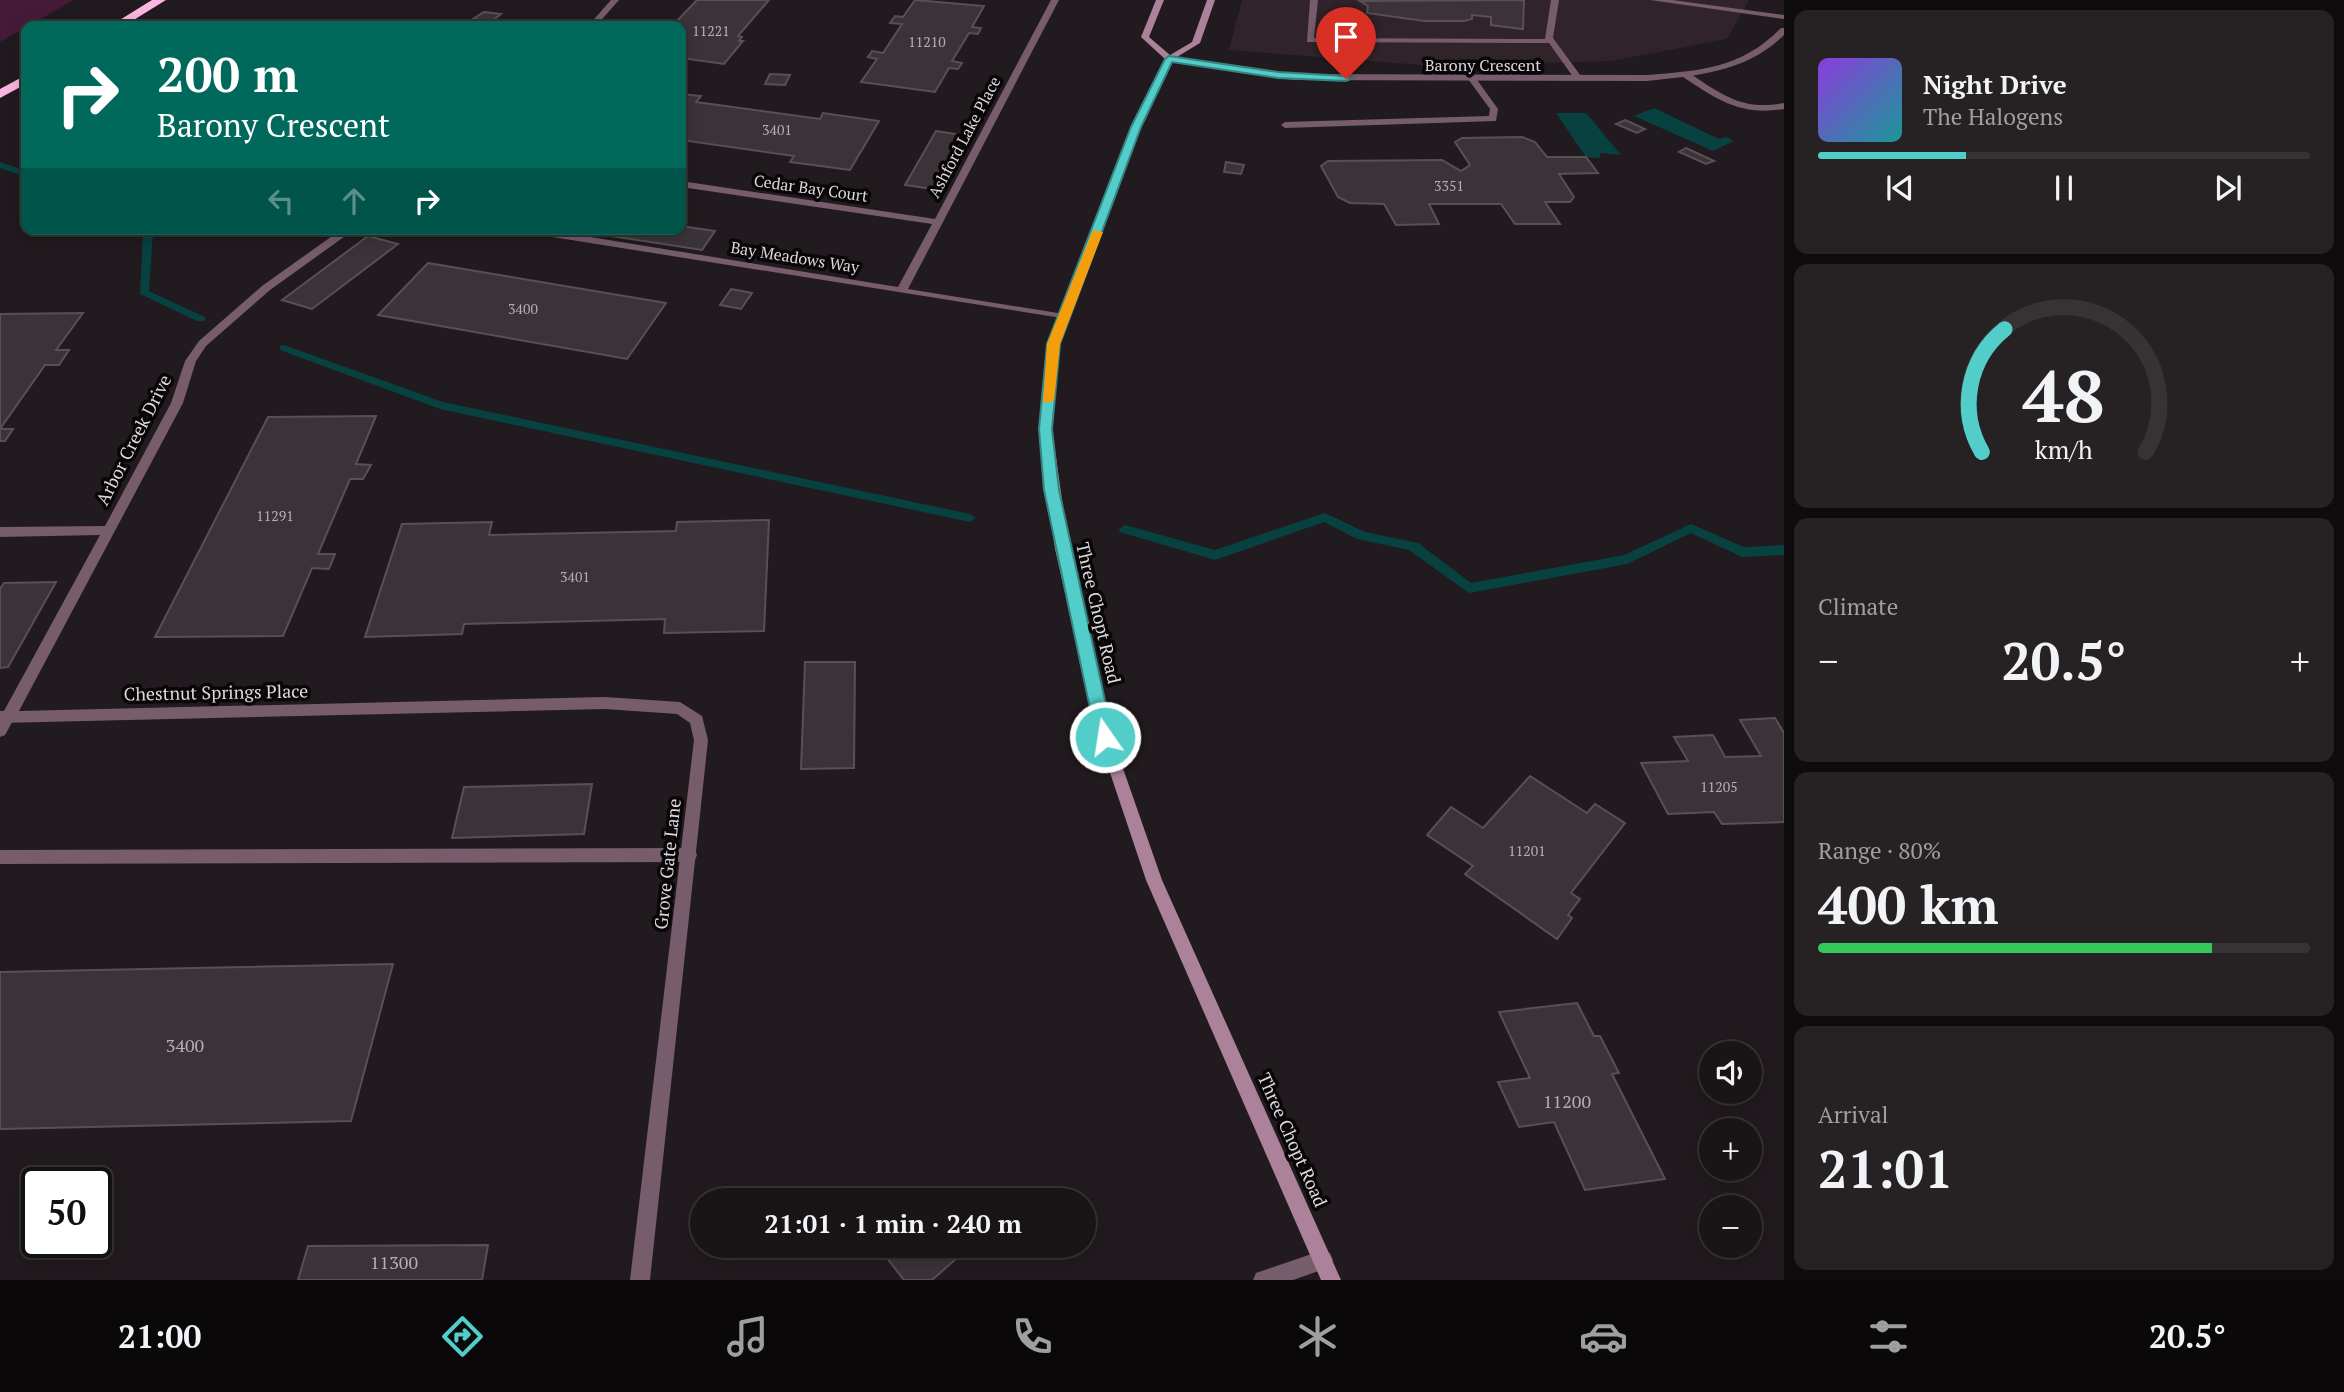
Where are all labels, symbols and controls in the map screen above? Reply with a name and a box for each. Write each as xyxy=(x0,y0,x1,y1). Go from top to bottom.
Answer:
pin xyxy=(1316,7,1376,79)
icon: arrive xyxy=(1327,18,1365,56)
house number: 11221 xyxy=(692,21,730,40)
house number: 11210 xyxy=(908,32,946,51)
text: 200 m xyxy=(157,41,299,106)
icon: right xyxy=(42,49,133,140)
street label: Barony Crescent xyxy=(1425,54,1541,76)
text: Night Drive xyxy=(1923,67,2067,101)
street label: Ashford Lake Place xyxy=(923,72,1005,202)
text: The Halogens xyxy=(1923,101,2063,132)
text: Barony Crescent xyxy=(157,104,390,146)
house number: 3401 xyxy=(762,120,792,139)
street label: Cedar Bay Court xyxy=(753,169,869,207)
icon: previous xyxy=(1881,169,1919,207)
icon: pause xyxy=(2045,169,2083,207)
icon: next xyxy=(2209,169,2247,207)
house number: 3351 xyxy=(1434,176,1464,195)
icon: left xyxy=(262,182,300,220)
icon: ahead xyxy=(335,182,373,220)
icon: right xyxy=(408,182,446,220)
street label: Bay Meadows Way xyxy=(729,236,862,278)
house number: 3400 xyxy=(508,299,538,318)
text: 48 xyxy=(2023,346,2105,443)
street label: Arbor Creek Drive xyxy=(90,370,176,509)
text: km/h xyxy=(2035,433,2093,466)
house number: 11291 xyxy=(256,506,294,525)
street label: Three Chopt Road xyxy=(1071,540,1127,686)
house number: 3401 xyxy=(560,567,590,586)
text: Climate xyxy=(1818,591,1898,622)
text: 20.5° xyxy=(2001,626,2127,695)
text: − xyxy=(1818,636,1838,686)
text: + xyxy=(2290,636,2310,686)
street label: Chestnut Springs Place xyxy=(123,678,308,706)
position arrow xyxy=(1068,700,1142,774)
house number: 11205 xyxy=(1700,777,1738,796)
street label: Grove Gate Lane xyxy=(648,797,686,931)
text: Range · 80% xyxy=(1818,835,1941,866)
house number: 11201 xyxy=(1508,841,1546,860)
text: 400 km xyxy=(1818,870,1999,939)
house number: 3400 xyxy=(166,1033,204,1057)
map controls xyxy=(1699,1041,1762,1258)
button: sound xyxy=(1699,1041,1762,1104)
street label: Three Chopt Road xyxy=(1253,1069,1333,1210)
house number: 11200 xyxy=(1543,1089,1591,1113)
text: Arrival xyxy=(1818,1099,1889,1130)
button: + xyxy=(1699,1118,1762,1181)
text: 21:01 xyxy=(1818,1134,1953,1203)
speed limit sign: 50 xyxy=(21,1167,112,1258)
button: − xyxy=(1699,1195,1762,1258)
text: 21:01 · 1 min · 240 m xyxy=(764,1206,1022,1240)
house number: 11300 xyxy=(370,1250,418,1274)
icon: directions xyxy=(438,1312,487,1361)
icon: music xyxy=(723,1312,772,1361)
icon: phone xyxy=(1008,1312,1057,1361)
icon: climate xyxy=(1293,1312,1342,1361)
icon: car xyxy=(1579,1312,1628,1361)
icon: filters xyxy=(1864,1312,1913,1361)
text: 21:00 xyxy=(118,1315,201,1357)
text: 20.5° xyxy=(2149,1315,2226,1357)

